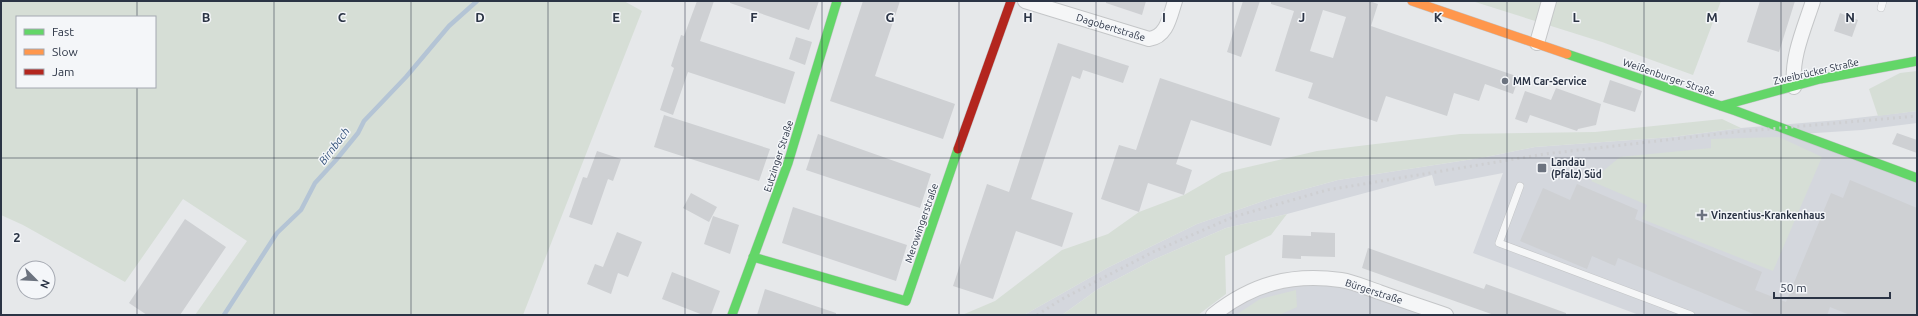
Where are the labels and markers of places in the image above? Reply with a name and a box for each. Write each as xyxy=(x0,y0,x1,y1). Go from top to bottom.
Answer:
marker: MM Car-Service xyxy=(1500,76,1510,86)
place label: MM Car-Service xyxy=(1513,76,1587,87)
place label: Landau (Pfalz) Süd xyxy=(1551,157,1602,181)
marker: Landau (Pfalz) Süd xyxy=(1536,162,1548,174)
marker: Vinzentius-Krankenhaus xyxy=(1696,209,1708,221)
place label: Vinzentius-Krankenhaus xyxy=(1711,210,1825,221)

